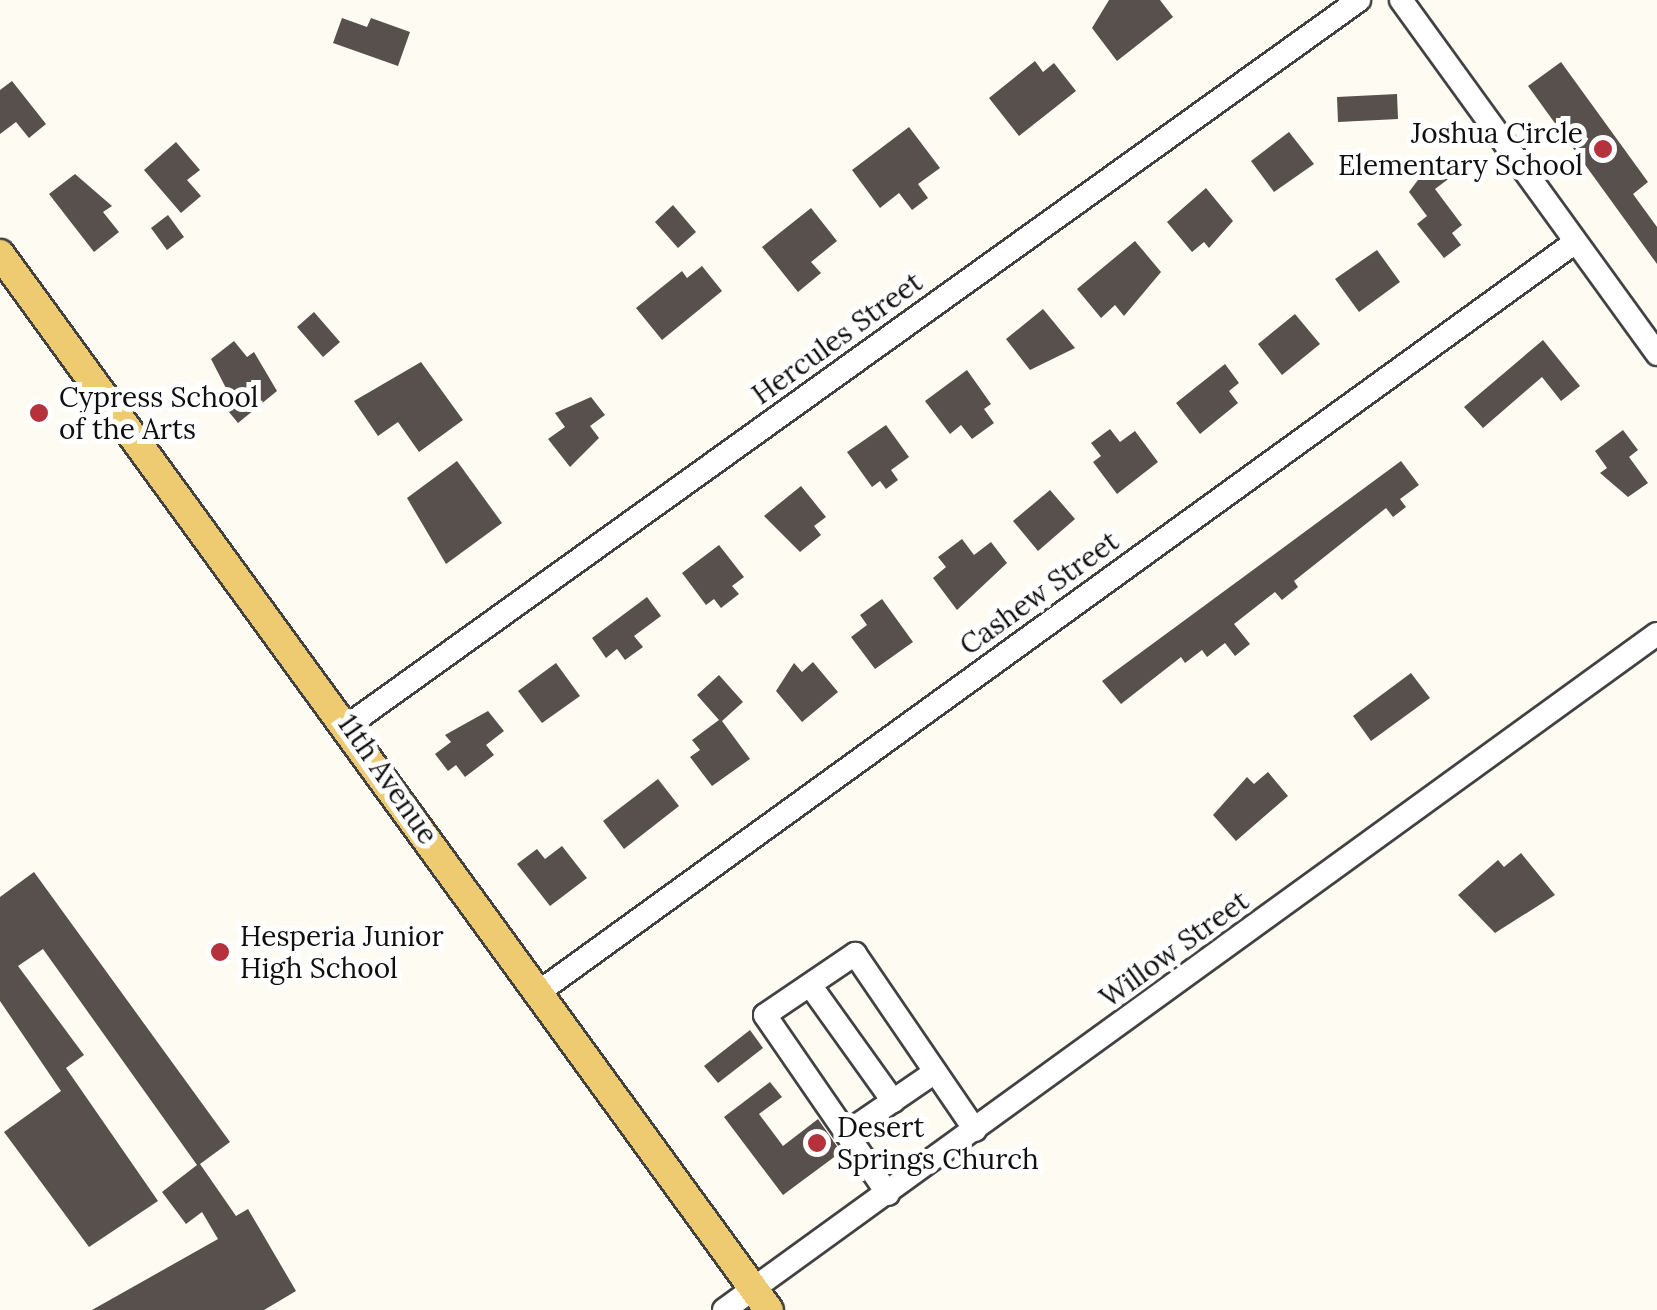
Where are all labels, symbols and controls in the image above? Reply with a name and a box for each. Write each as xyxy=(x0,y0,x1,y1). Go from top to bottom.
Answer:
place label: Joshua Circle Elementary School xyxy=(1338,116,1583,182)
marker: Joshua Circle Elementary School xyxy=(1592,138,1614,160)
street label: Hercules Street xyxy=(745,265,929,411)
place label: Cypress School of the Arts xyxy=(59,380,258,446)
marker: Cypress School of the Arts xyxy=(28,402,50,424)
street label: Cashew Street xyxy=(953,524,1125,662)
street label: 11th Avenue xyxy=(331,708,445,850)
street label: Willow Street xyxy=(1093,884,1255,1014)
place label: Hesperia Junior High School xyxy=(240,919,444,985)
marker: Hesperia Junior High School xyxy=(209,941,231,963)
place label: Desert Springs Church xyxy=(837,1110,1039,1176)
marker: Desert Springs Church xyxy=(806,1132,828,1154)

